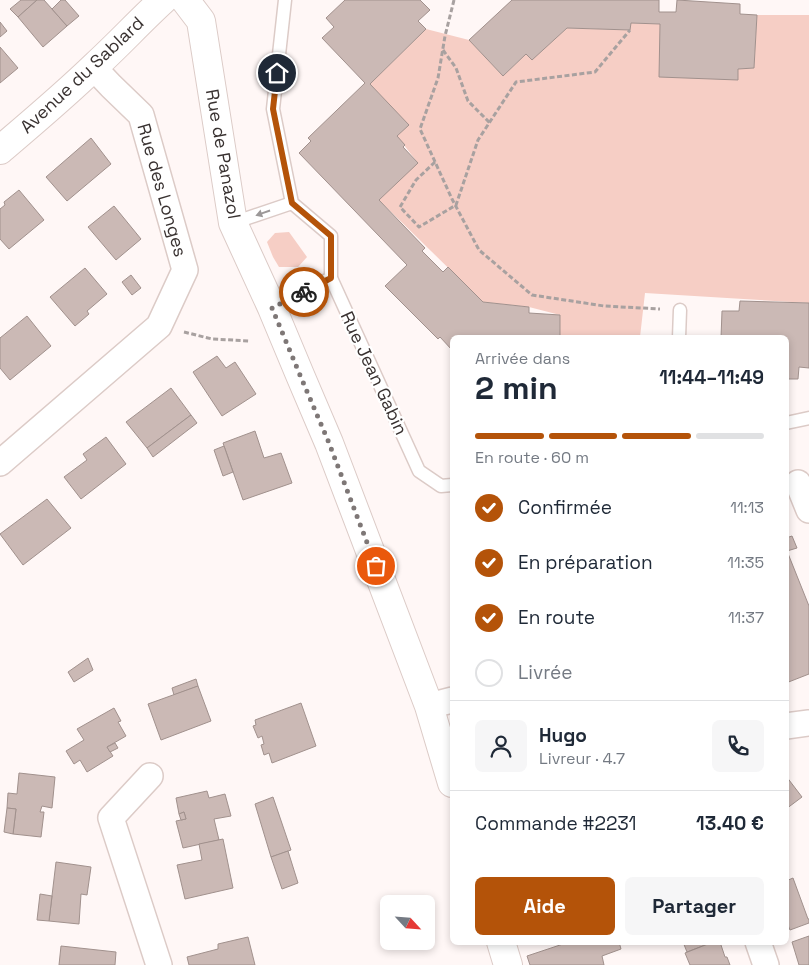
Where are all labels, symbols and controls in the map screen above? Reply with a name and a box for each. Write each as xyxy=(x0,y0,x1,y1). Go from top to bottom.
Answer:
street label: Avenue du Sablard xyxy=(15,11,148,138)
pin xyxy=(256,52,298,94)
icon: home xyxy=(263,59,291,87)
street label: Rue de Panazol xyxy=(201,87,246,221)
street label: Rue des Longes xyxy=(132,121,193,259)
one-way arrow xyxy=(255,210,270,217)
courier xyxy=(279,267,329,317)
icon: bike xyxy=(290,278,318,306)
street label: Rue Jean Gabin xyxy=(336,307,413,438)
text: Arrivée dans xyxy=(475,348,570,369)
text: 11:44–11:49 xyxy=(659,365,764,390)
text: 2 min xyxy=(475,368,558,408)
text: En route · 60 m xyxy=(475,447,589,468)
icon: check xyxy=(475,494,503,522)
text: Confirmée xyxy=(518,495,612,520)
text: 11:13 xyxy=(730,497,764,518)
pin xyxy=(355,545,397,587)
icon: check xyxy=(475,549,503,577)
text: En préparation xyxy=(518,550,653,575)
icon: bag xyxy=(362,552,390,580)
text: 11:35 xyxy=(727,552,764,573)
icon: check xyxy=(475,604,503,632)
text: En route xyxy=(518,605,595,630)
text: 11:37 xyxy=(728,607,764,628)
text: Livrée xyxy=(518,660,573,685)
button: person xyxy=(475,720,527,772)
button: phone xyxy=(712,720,764,772)
text: Hugo xyxy=(539,723,587,748)
text: Livreur · 4.7 xyxy=(539,748,625,769)
text: Commande #2231 xyxy=(475,811,636,836)
text: 13.40 € xyxy=(696,811,764,836)
button: Aide xyxy=(475,877,615,935)
button: Partager xyxy=(625,877,764,935)
north arrow xyxy=(380,895,435,950)
map controls xyxy=(380,895,435,950)

